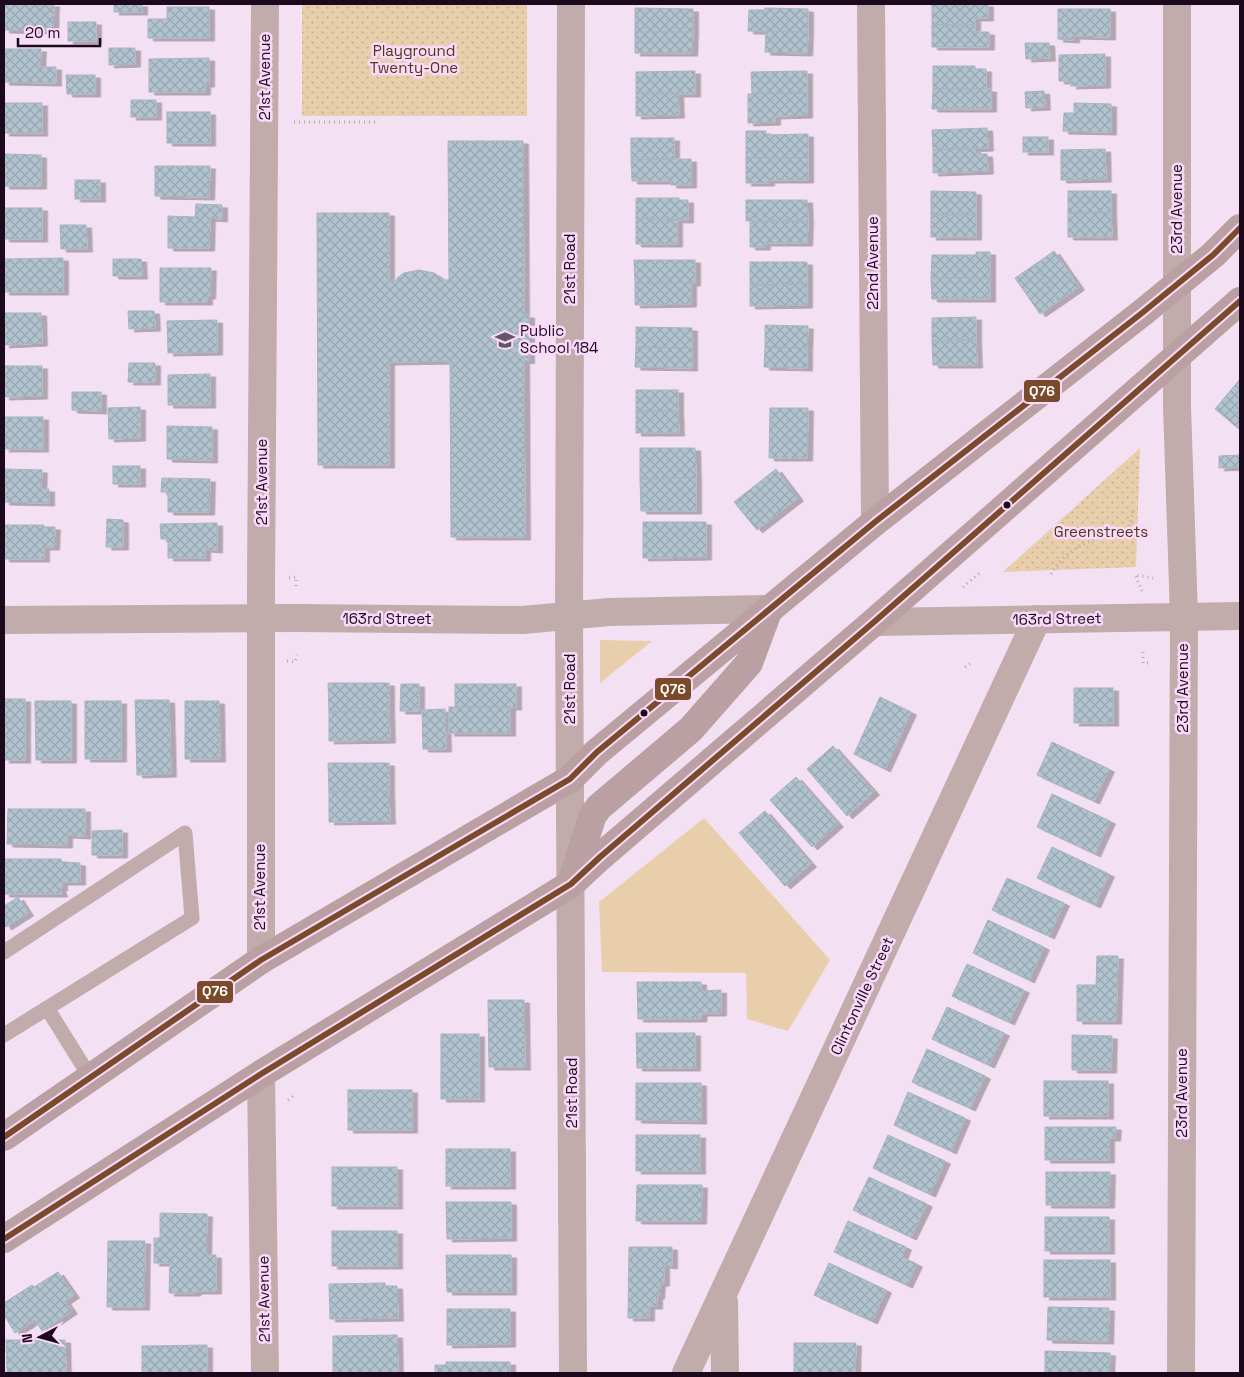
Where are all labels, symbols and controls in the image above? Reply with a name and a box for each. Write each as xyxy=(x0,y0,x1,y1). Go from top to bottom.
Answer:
scale bar xyxy=(18,15,100,47)
text: 20 m xyxy=(25,23,60,42)
street label: 21st Avenue xyxy=(255,34,274,120)
park label: Playground Twenty-One xyxy=(370,41,458,77)
street label: 23rd Avenue xyxy=(1167,164,1186,254)
street label: 22nd Avenue xyxy=(863,216,882,310)
street label: 21st Road xyxy=(560,234,579,304)
place label: Public School 184 xyxy=(520,321,598,357)
school or university icon: Public School 184 xyxy=(494,329,516,351)
line badge: Q76 xyxy=(1023,379,1061,403)
text: Q76 xyxy=(1029,382,1055,400)
street label: 21st Avenue xyxy=(252,439,271,525)
unlabelled marker xyxy=(1002,500,1012,510)
park label: Greenstreets xyxy=(1054,522,1148,541)
street label: 163rd Street xyxy=(1012,608,1102,629)
street label: 163rd Street xyxy=(342,609,432,628)
street label: 23rd Avenue xyxy=(1173,643,1192,733)
street label: 21st Road xyxy=(560,654,579,724)
line badge: Q76 xyxy=(654,677,692,701)
text: Q76 xyxy=(660,680,686,698)
unlabelled marker xyxy=(639,708,649,718)
street label: 21st Avenue xyxy=(250,844,269,930)
street label: Clintonville Street xyxy=(826,933,897,1058)
line badge: Q76 xyxy=(196,980,234,1004)
text: Q76 xyxy=(202,982,228,1000)
street label: 23rd Avenue xyxy=(1172,1048,1191,1138)
street label: 21st Road xyxy=(562,1058,581,1128)
street label: 21st Avenue xyxy=(253,1255,274,1342)
north arrow xyxy=(15,1312,65,1362)
text: N xyxy=(18,1333,37,1344)

